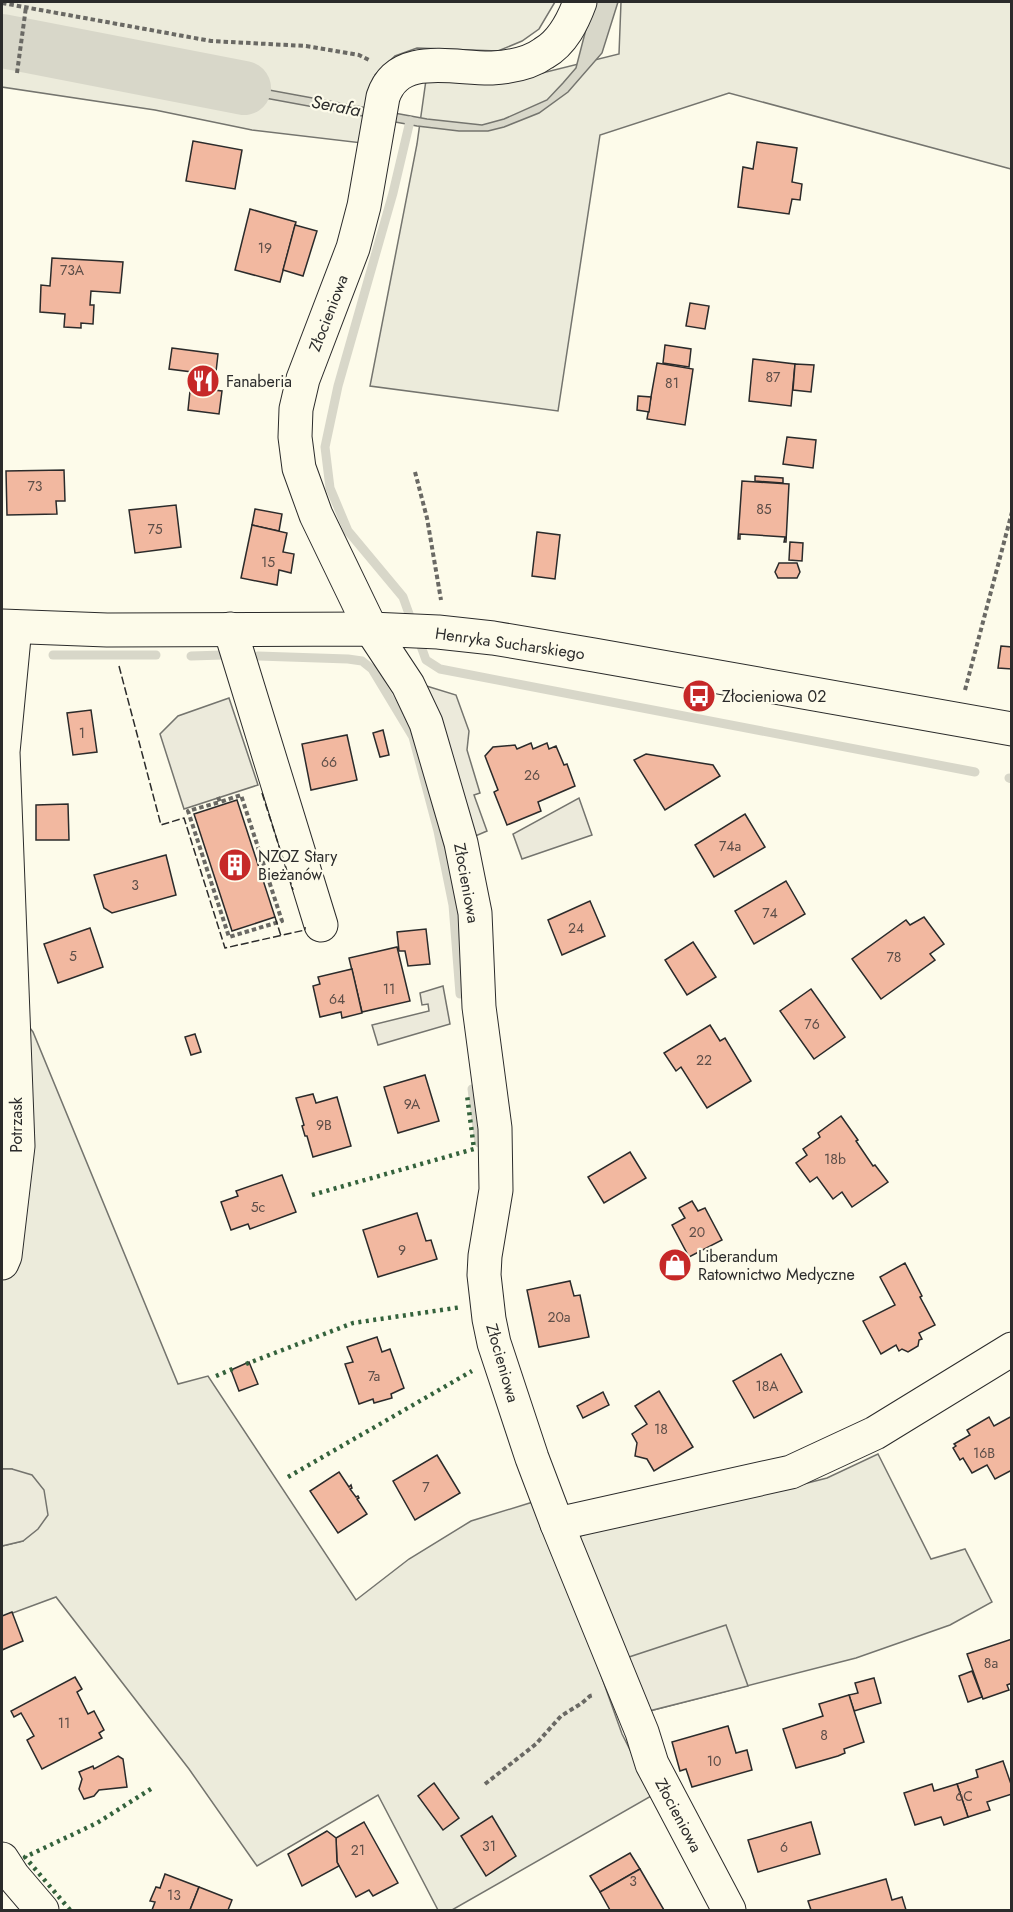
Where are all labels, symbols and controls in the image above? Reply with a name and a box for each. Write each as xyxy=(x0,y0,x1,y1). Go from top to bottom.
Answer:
water label: Serafa xyxy=(309,89,363,123)
house number: 19 xyxy=(258,238,272,258)
house number: 73A xyxy=(60,260,85,280)
street label: Złocieniowa xyxy=(303,271,354,355)
restaurant icon: Fanaberia xyxy=(185,363,221,399)
house number: 87 xyxy=(766,367,781,387)
place label: Fanaberia xyxy=(226,370,292,393)
house number: 81 xyxy=(665,373,679,393)
house number: 73 xyxy=(28,476,43,496)
house number: 85 xyxy=(756,499,772,519)
house number: 75 xyxy=(147,519,163,539)
house number: 15 xyxy=(261,552,275,572)
street label: Henryka Sucharskiego xyxy=(434,622,586,665)
bus stop icon: Złocieniowa 02 xyxy=(681,678,717,714)
place label: Złocieniowa 02 xyxy=(722,685,826,708)
house number: 1 xyxy=(79,723,85,743)
house number: 66 xyxy=(321,752,337,772)
house number: 26 xyxy=(524,765,540,785)
house number: 74a xyxy=(719,836,741,856)
street label: Złocieniowa xyxy=(448,841,485,925)
place label: NZOZ Stary Bieżanów xyxy=(258,845,338,886)
building icon: NZOZ Stary Bieżanów xyxy=(217,847,253,883)
house number: 3 xyxy=(131,875,139,895)
house number: 74 xyxy=(762,903,778,923)
house number: 24 xyxy=(568,918,584,938)
house number: 5 xyxy=(69,946,77,966)
house number: 78 xyxy=(887,947,902,967)
house number: 11 xyxy=(383,979,395,999)
house number: 64 xyxy=(329,989,345,1009)
house number: 76 xyxy=(804,1014,820,1034)
house number: 22 xyxy=(696,1050,712,1070)
house number: 9A xyxy=(404,1094,421,1114)
street label: Potrzask xyxy=(5,1096,28,1153)
house number: 9B xyxy=(316,1115,332,1135)
house number: 18b xyxy=(824,1149,846,1169)
house number: 5c xyxy=(251,1197,265,1217)
house number: 20 xyxy=(689,1222,705,1242)
house number: 9 xyxy=(398,1240,406,1260)
place label: Liberandum Ratownictwo Medyczne xyxy=(698,1245,855,1286)
shop icon: Liberandum Ratownictwo Medyczne xyxy=(657,1247,693,1283)
house number: 20a xyxy=(547,1307,571,1327)
street label: Złocieniowa xyxy=(480,1321,525,1405)
house number: 7a xyxy=(368,1366,380,1386)
house number: 18A xyxy=(756,1376,779,1396)
house number: 18 xyxy=(654,1419,668,1439)
house number: 16B xyxy=(973,1443,995,1463)
house number: 7 xyxy=(422,1477,430,1497)
house number: 8a xyxy=(984,1653,998,1673)
house number: 11 xyxy=(58,1713,70,1733)
house number: 8 xyxy=(820,1725,828,1745)
house number: 10 xyxy=(707,1751,721,1771)
street label: Złocieniowa xyxy=(649,1774,708,1856)
house number: 6C xyxy=(955,1786,973,1806)
house number: 31 xyxy=(482,1836,496,1856)
house number: 6 xyxy=(780,1837,788,1857)
house number: 21 xyxy=(351,1840,365,1860)
house number: 3 xyxy=(629,1871,637,1891)
house number: 13 xyxy=(167,1885,181,1905)

